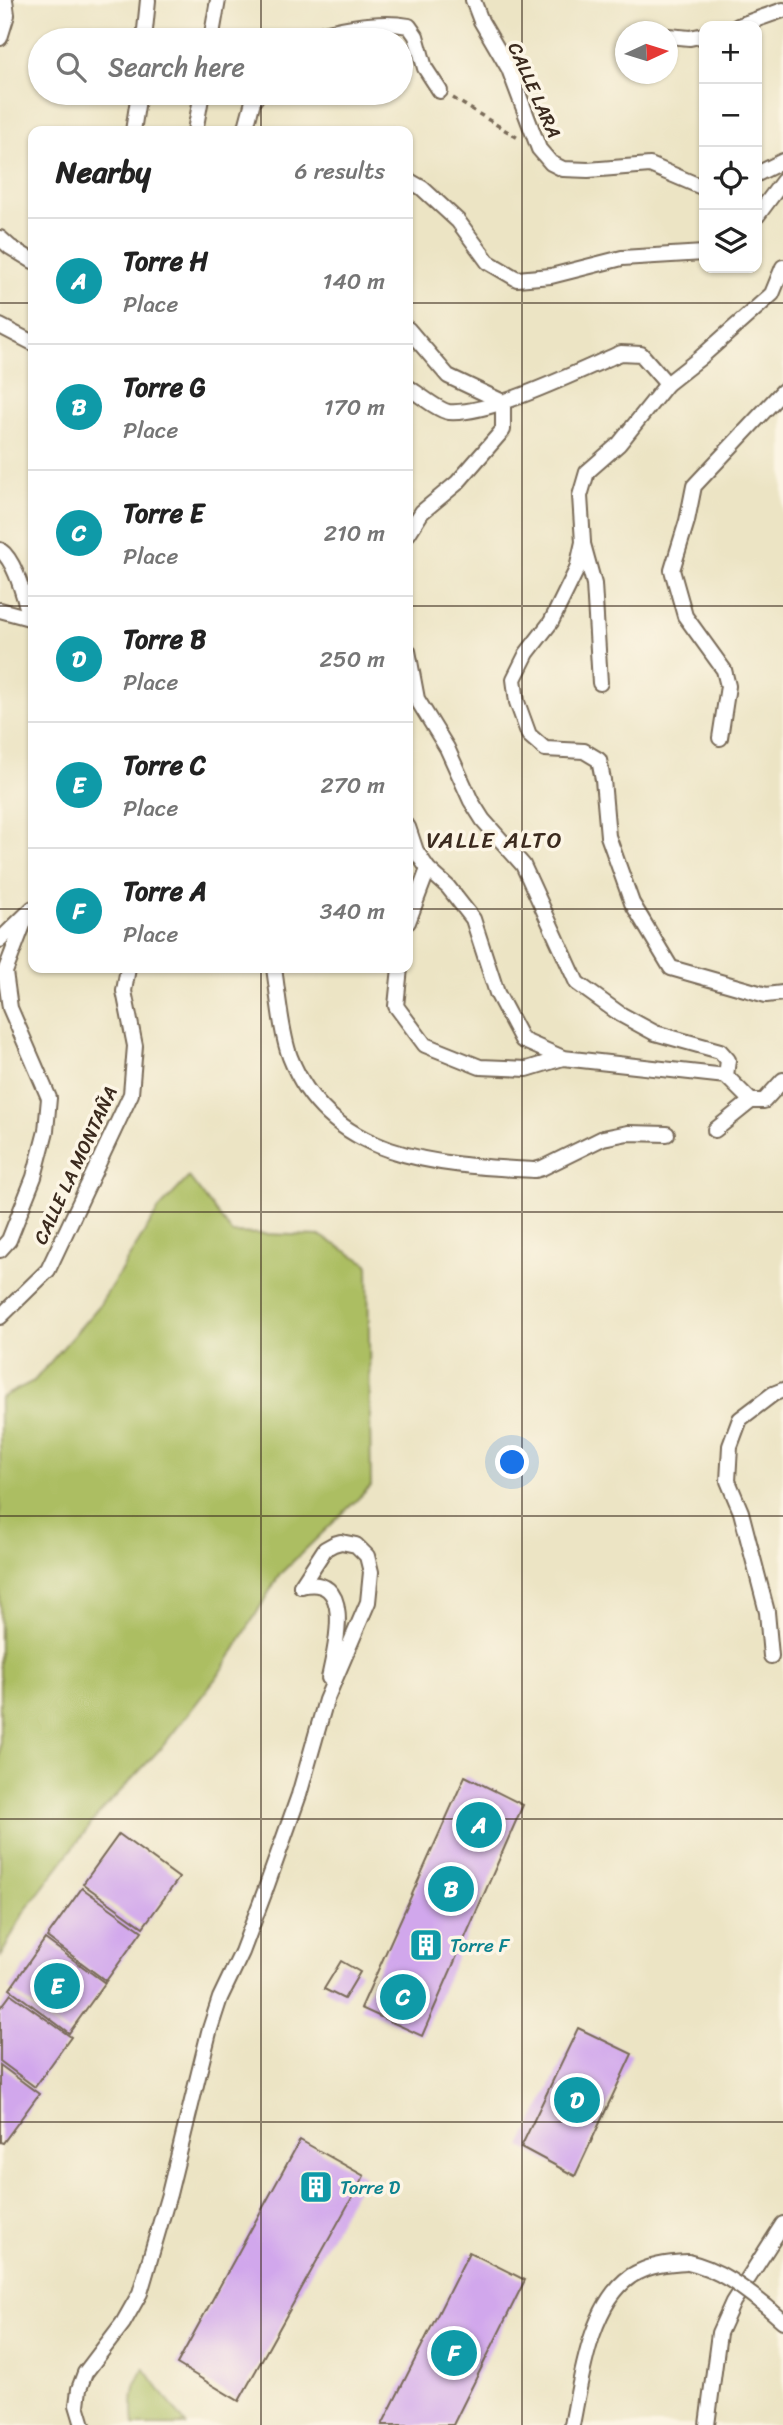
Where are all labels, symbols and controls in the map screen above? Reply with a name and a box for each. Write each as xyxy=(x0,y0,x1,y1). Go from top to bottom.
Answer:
north arrow xyxy=(615,21,678,84)
map controls xyxy=(699,21,762,273)
button: + xyxy=(699,21,762,84)
search box xyxy=(28,28,413,105)
street label: CALLE LARA xyxy=(499,37,570,144)
text: Search here xyxy=(108,44,245,90)
icon: search xyxy=(52,48,90,86)
button: − xyxy=(699,84,762,147)
text: Nearby xyxy=(56,145,151,199)
button: locate xyxy=(699,147,762,210)
text: 6 results xyxy=(295,151,385,192)
button: layers xyxy=(699,210,762,273)
text: Torre H xyxy=(123,238,208,284)
text: A xyxy=(71,261,87,302)
text: 140 m xyxy=(323,261,385,302)
text: Place xyxy=(123,284,178,325)
text: Torre G xyxy=(123,364,206,410)
text: B xyxy=(72,387,86,428)
text: 170 m xyxy=(324,387,385,428)
text: Place xyxy=(123,410,178,451)
text: Torre E xyxy=(123,490,204,536)
text: C xyxy=(72,513,86,554)
text: 210 m xyxy=(324,513,385,554)
text: Place xyxy=(123,536,178,577)
text: Torre B xyxy=(123,616,206,662)
text: D xyxy=(72,639,86,680)
text: 250 m xyxy=(319,639,385,680)
text: Place xyxy=(123,662,178,703)
text: Torre C xyxy=(123,742,206,788)
text: E xyxy=(73,765,85,806)
text: 270 m xyxy=(320,765,385,806)
text: Place xyxy=(123,788,178,829)
district label: VALLE ALTO xyxy=(426,820,564,861)
text: Torre A xyxy=(123,868,207,914)
text: F xyxy=(73,891,85,932)
text: 340 m xyxy=(320,891,385,932)
text: Place xyxy=(123,914,178,955)
street label: CALLE LA MONTAÑA xyxy=(24,1081,127,1250)
your location xyxy=(495,1445,529,1479)
pin: A xyxy=(456,1799,502,1851)
pin: B xyxy=(428,1863,474,1915)
building icon: Torre F xyxy=(407,1926,445,1964)
place label: Torre F xyxy=(450,1929,511,1962)
pin: E xyxy=(34,1960,80,2012)
pin: C xyxy=(380,1971,426,2023)
pin: D xyxy=(554,2074,600,2126)
building icon: Torre D xyxy=(297,2168,335,2206)
place label: Torre D xyxy=(340,2171,401,2204)
pin: F xyxy=(431,2327,477,2379)

